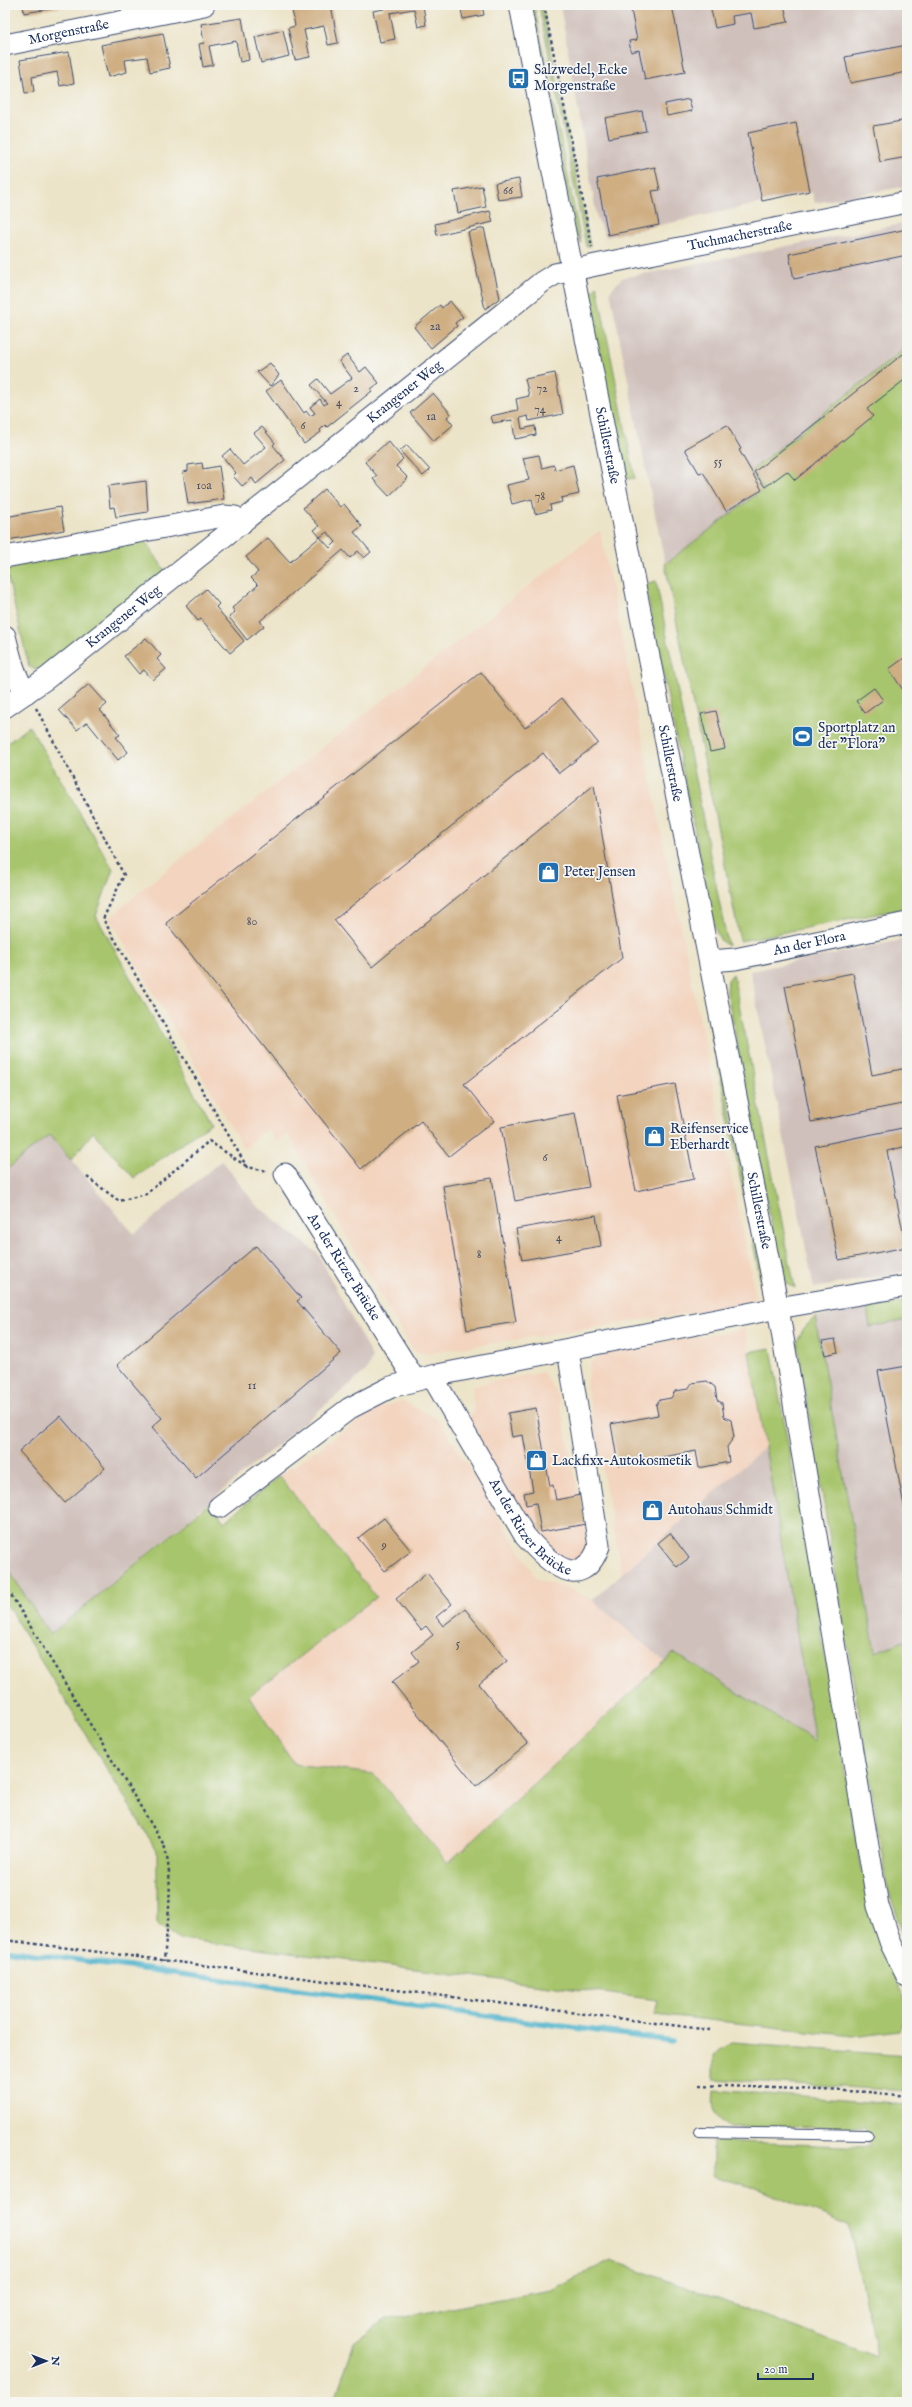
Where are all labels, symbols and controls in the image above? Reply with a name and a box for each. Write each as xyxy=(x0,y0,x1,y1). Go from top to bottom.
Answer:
street label: Morgenstraße xyxy=(27,15,111,49)
place label: Salzwedel, Ecke Morgenstraße xyxy=(534,61,628,95)
bus stop icon: Salzwedel, Ecke Morgenstraße xyxy=(506,65,532,91)
house number: 66 xyxy=(503,183,514,198)
street label: Tuchmacherstraße xyxy=(686,216,794,255)
house number: 2a xyxy=(430,319,441,334)
street label: Krangener Weg xyxy=(363,356,446,428)
house number: 2 xyxy=(353,381,359,396)
house number: 72 xyxy=(536,381,548,396)
house number: 4 xyxy=(336,395,342,410)
house number: 74 xyxy=(534,402,546,417)
street label: Schillerstraße xyxy=(591,405,624,486)
house number: 1a xyxy=(426,409,437,424)
house number: 6 xyxy=(300,418,306,433)
house number: 55 xyxy=(714,454,723,469)
house number: 10a xyxy=(196,478,213,493)
house number: 78 xyxy=(535,489,545,504)
street label: Krangener Weg xyxy=(82,581,165,652)
place label: Sportplatz an der "Flora" xyxy=(818,719,896,753)
street label: Schillerstraße xyxy=(654,723,687,804)
sports icon: Sportplatz an der "Flora" xyxy=(790,723,816,749)
shop icon: Peter Jensen xyxy=(535,859,561,885)
place label: Peter Jensen xyxy=(564,863,636,881)
house number: 80 xyxy=(247,914,257,929)
street label: An der Flora xyxy=(771,927,848,960)
place label: Reifenservice Eberhardt xyxy=(670,1120,749,1154)
shop icon: Reifenservice Eberhardt xyxy=(642,1124,668,1150)
house number: 6 xyxy=(542,1150,548,1165)
street label: Schillerstraße xyxy=(742,1170,775,1251)
street label: An der Ritzer Brücke xyxy=(303,1209,385,1325)
house number: 4 xyxy=(556,1230,562,1245)
house number: 8 xyxy=(477,1247,482,1262)
house number: 11 xyxy=(248,1378,256,1393)
shop icon: Lackfixx-Autokosmetik xyxy=(523,1448,549,1474)
place label: Lackfixx-Autokosmetik xyxy=(552,1452,692,1470)
street label: An der Ritzer Brücke xyxy=(484,1474,574,1580)
shop icon: Autohaus Schmidt xyxy=(639,1497,665,1523)
place label: Autohaus Schmidt xyxy=(667,1501,773,1519)
house number: 9 xyxy=(380,1538,387,1553)
house number: 5 xyxy=(456,1636,461,1651)
north arrow xyxy=(26,2341,66,2381)
text: N xyxy=(48,2355,62,2366)
scale bar xyxy=(758,2355,813,2381)
text: 20 m xyxy=(764,2362,787,2377)

